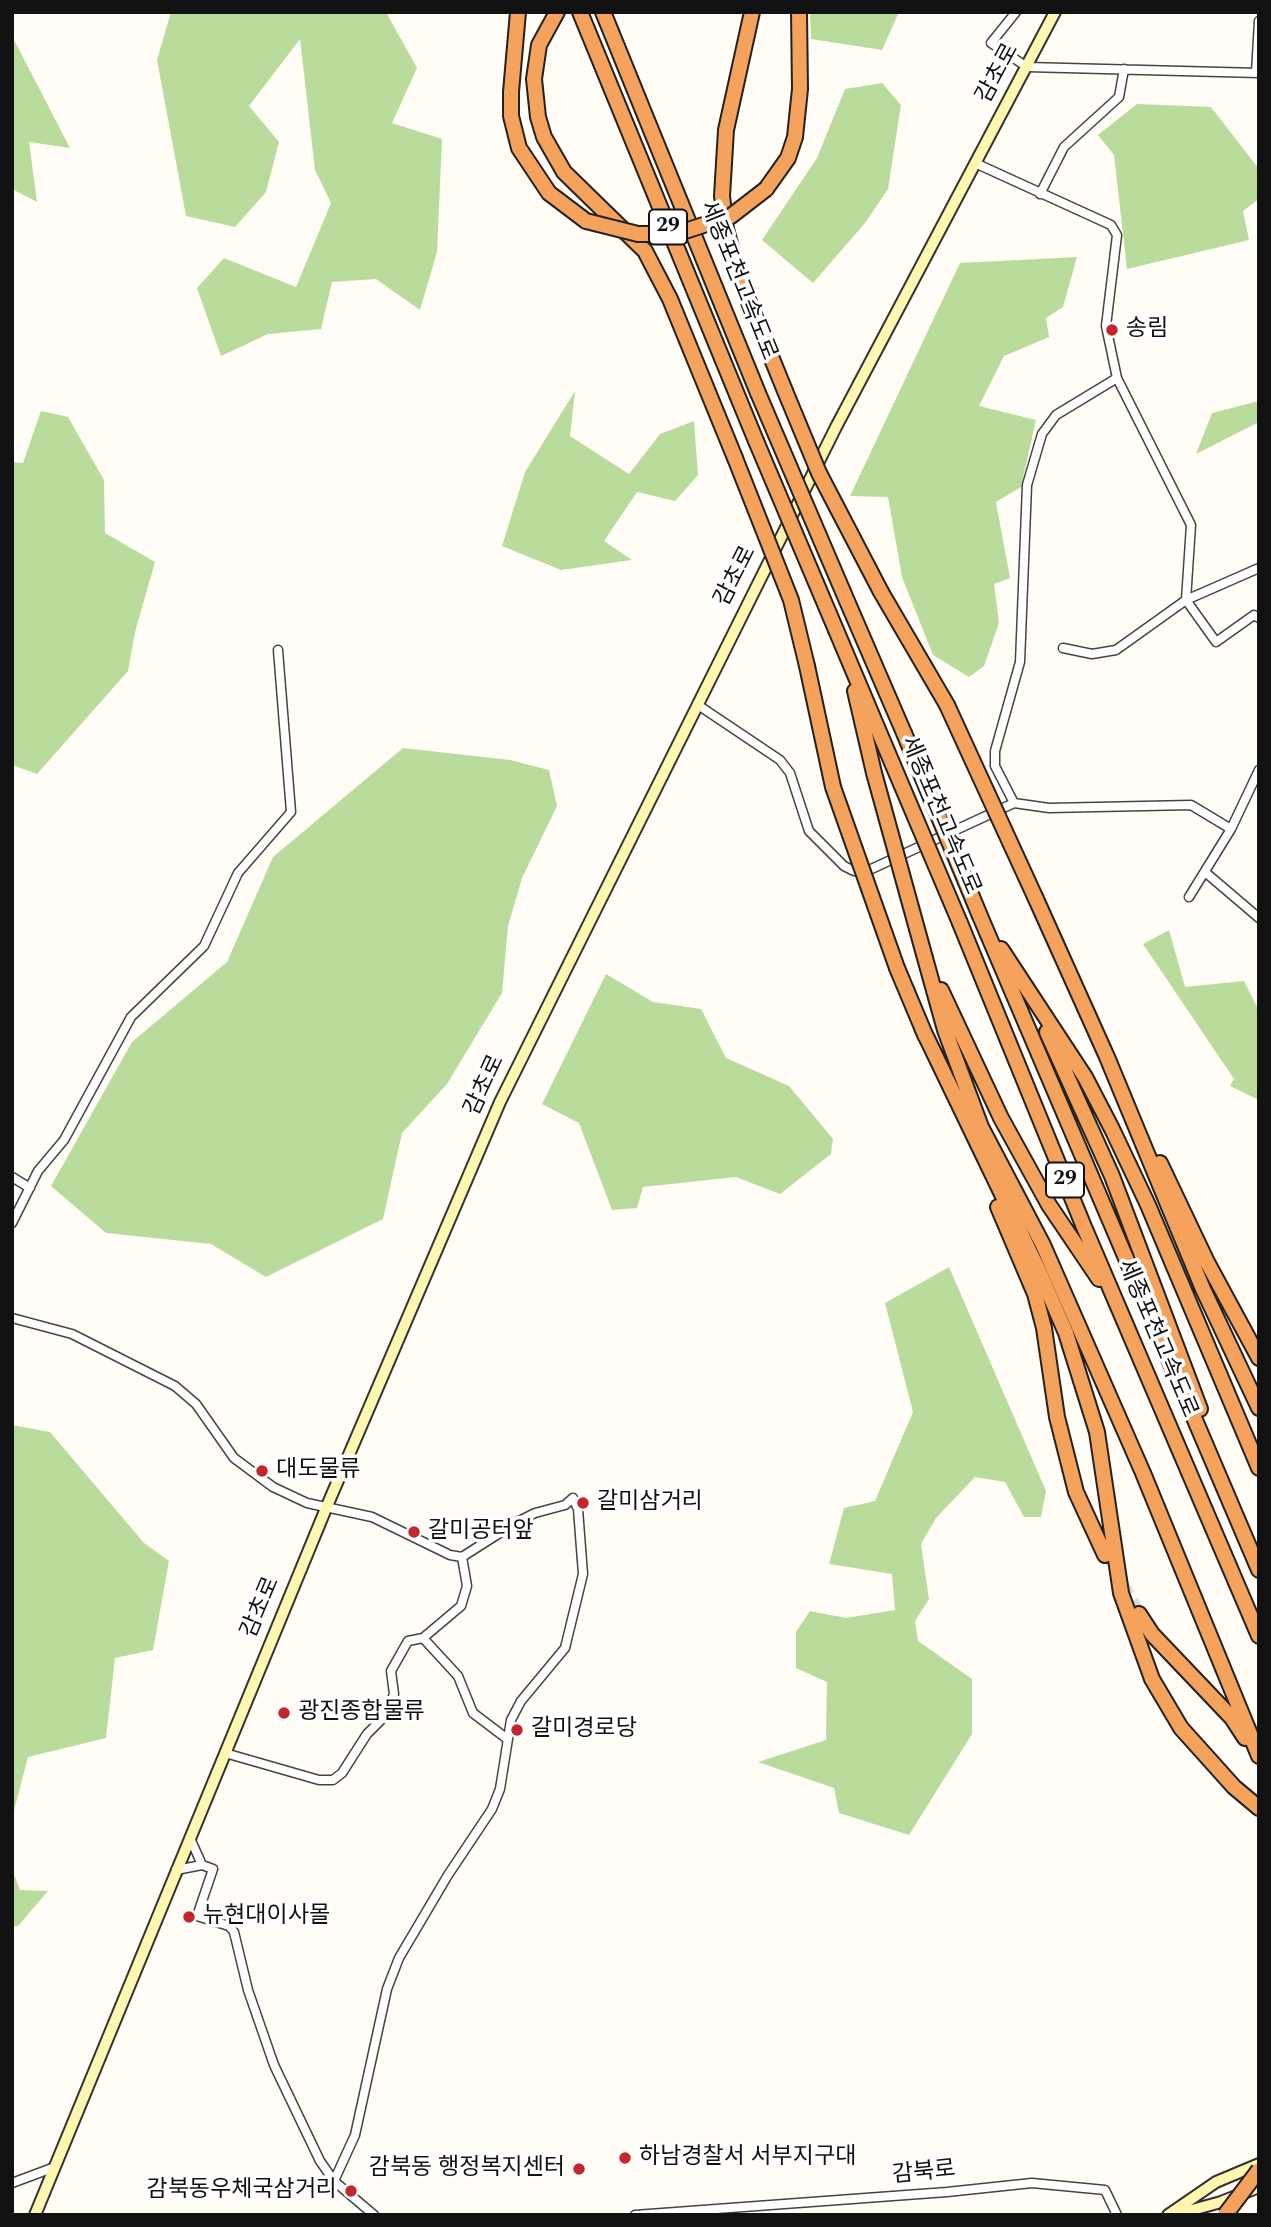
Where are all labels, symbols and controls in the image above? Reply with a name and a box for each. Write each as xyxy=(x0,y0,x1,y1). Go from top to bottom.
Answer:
street label: 감초로 xyxy=(972,39,1026,109)
street label: 세종포천고속도로 xyxy=(692,197,782,365)
road number: 29 xyxy=(649,210,687,244)
place label: 송림 xyxy=(1126,316,1168,344)
marker: 송림 xyxy=(1104,322,1120,338)
street label: 감초로 xyxy=(710,542,764,612)
street label: 세종포천고속도로 xyxy=(893,733,985,899)
street label: 감초로 xyxy=(460,1051,512,1121)
road number: 29 xyxy=(1046,1162,1084,1198)
street label: 세종포천고속도로 xyxy=(1110,1256,1202,1422)
place label: 대도물류 xyxy=(276,1457,361,1485)
marker: 대도물류 xyxy=(254,1463,270,1479)
place label: 갈미삼거리 xyxy=(597,1489,703,1517)
marker: 갈미삼거리 xyxy=(575,1495,591,1511)
place label: 갈미공터앞 xyxy=(428,1518,534,1546)
marker: 갈미공터앞 xyxy=(406,1524,422,1540)
street label: 감초로 xyxy=(237,1573,287,1643)
place label: 광진종합물류 xyxy=(298,1699,425,1727)
marker: 광진종합물류 xyxy=(276,1705,292,1721)
place label: 갈미경로당 xyxy=(531,1716,637,1744)
marker: 갈미경로당 xyxy=(509,1722,525,1738)
place label: 뉴현대이사몰 xyxy=(203,1903,330,1931)
marker: 뉴현대이사몰 xyxy=(181,1909,197,1925)
place label: 하남경찰서 서부지구대 xyxy=(639,2144,856,2172)
marker: 하남경찰서 서부지구대 xyxy=(617,2150,633,2166)
place label: 감북동 행정복지센터 xyxy=(369,2155,565,2183)
street label: 감북로 xyxy=(891,2157,957,2191)
marker: 감북동 행정복지센터 xyxy=(571,2161,587,2177)
place label: 감북동우체국삼거리 xyxy=(147,2177,337,2205)
marker: 감북동우체국삼거리 xyxy=(343,2183,359,2199)

